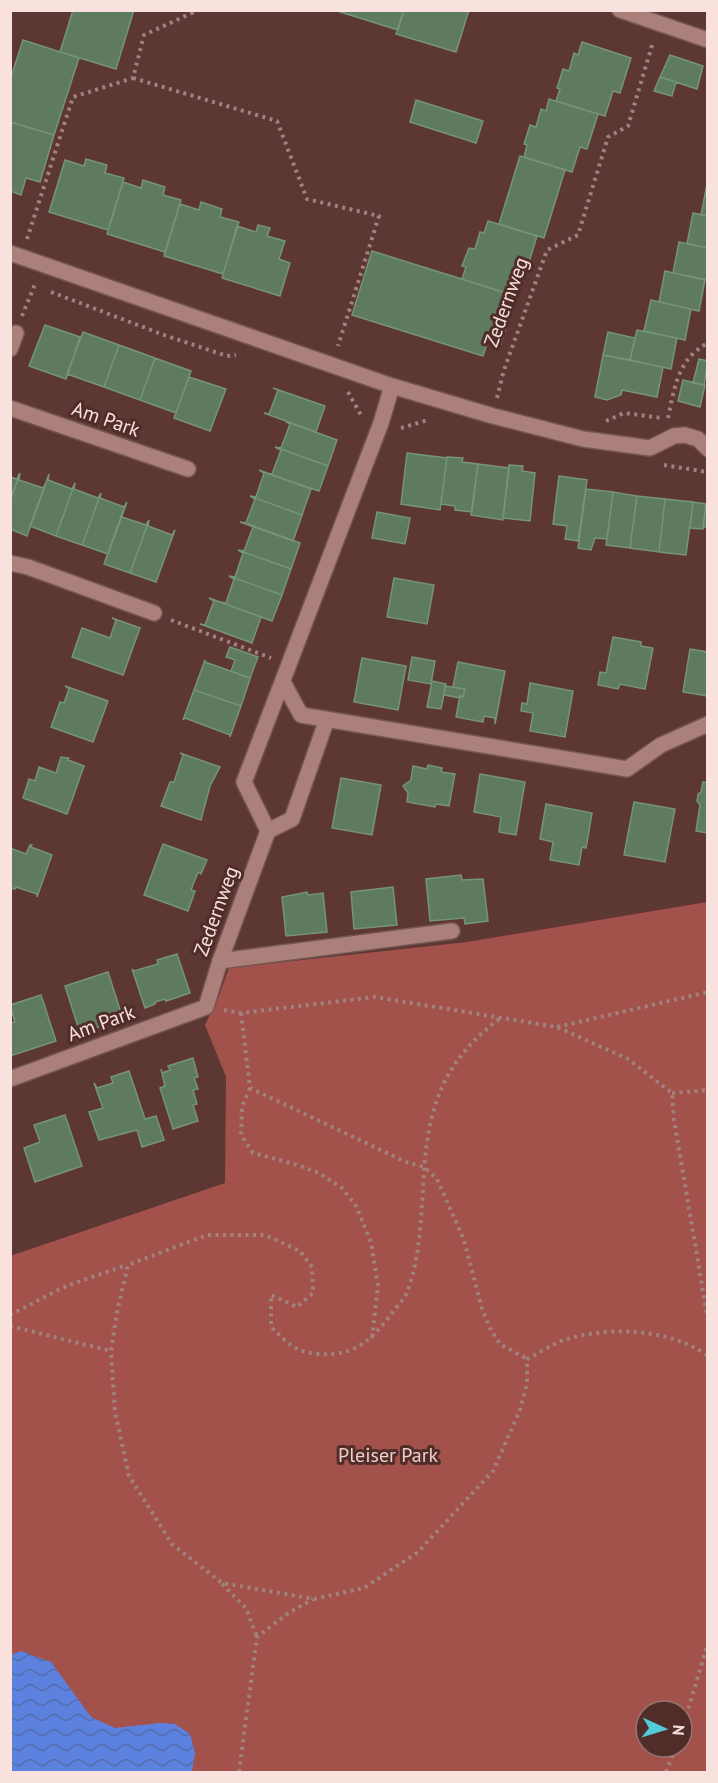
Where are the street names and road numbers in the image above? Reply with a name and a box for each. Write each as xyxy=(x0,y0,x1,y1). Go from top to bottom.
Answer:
street label: Zedernweg xyxy=(478,253,534,351)
street label: Am Park xyxy=(69,395,144,443)
street label: Zedernweg xyxy=(188,862,244,960)
street label: Am Park xyxy=(64,999,139,1047)

